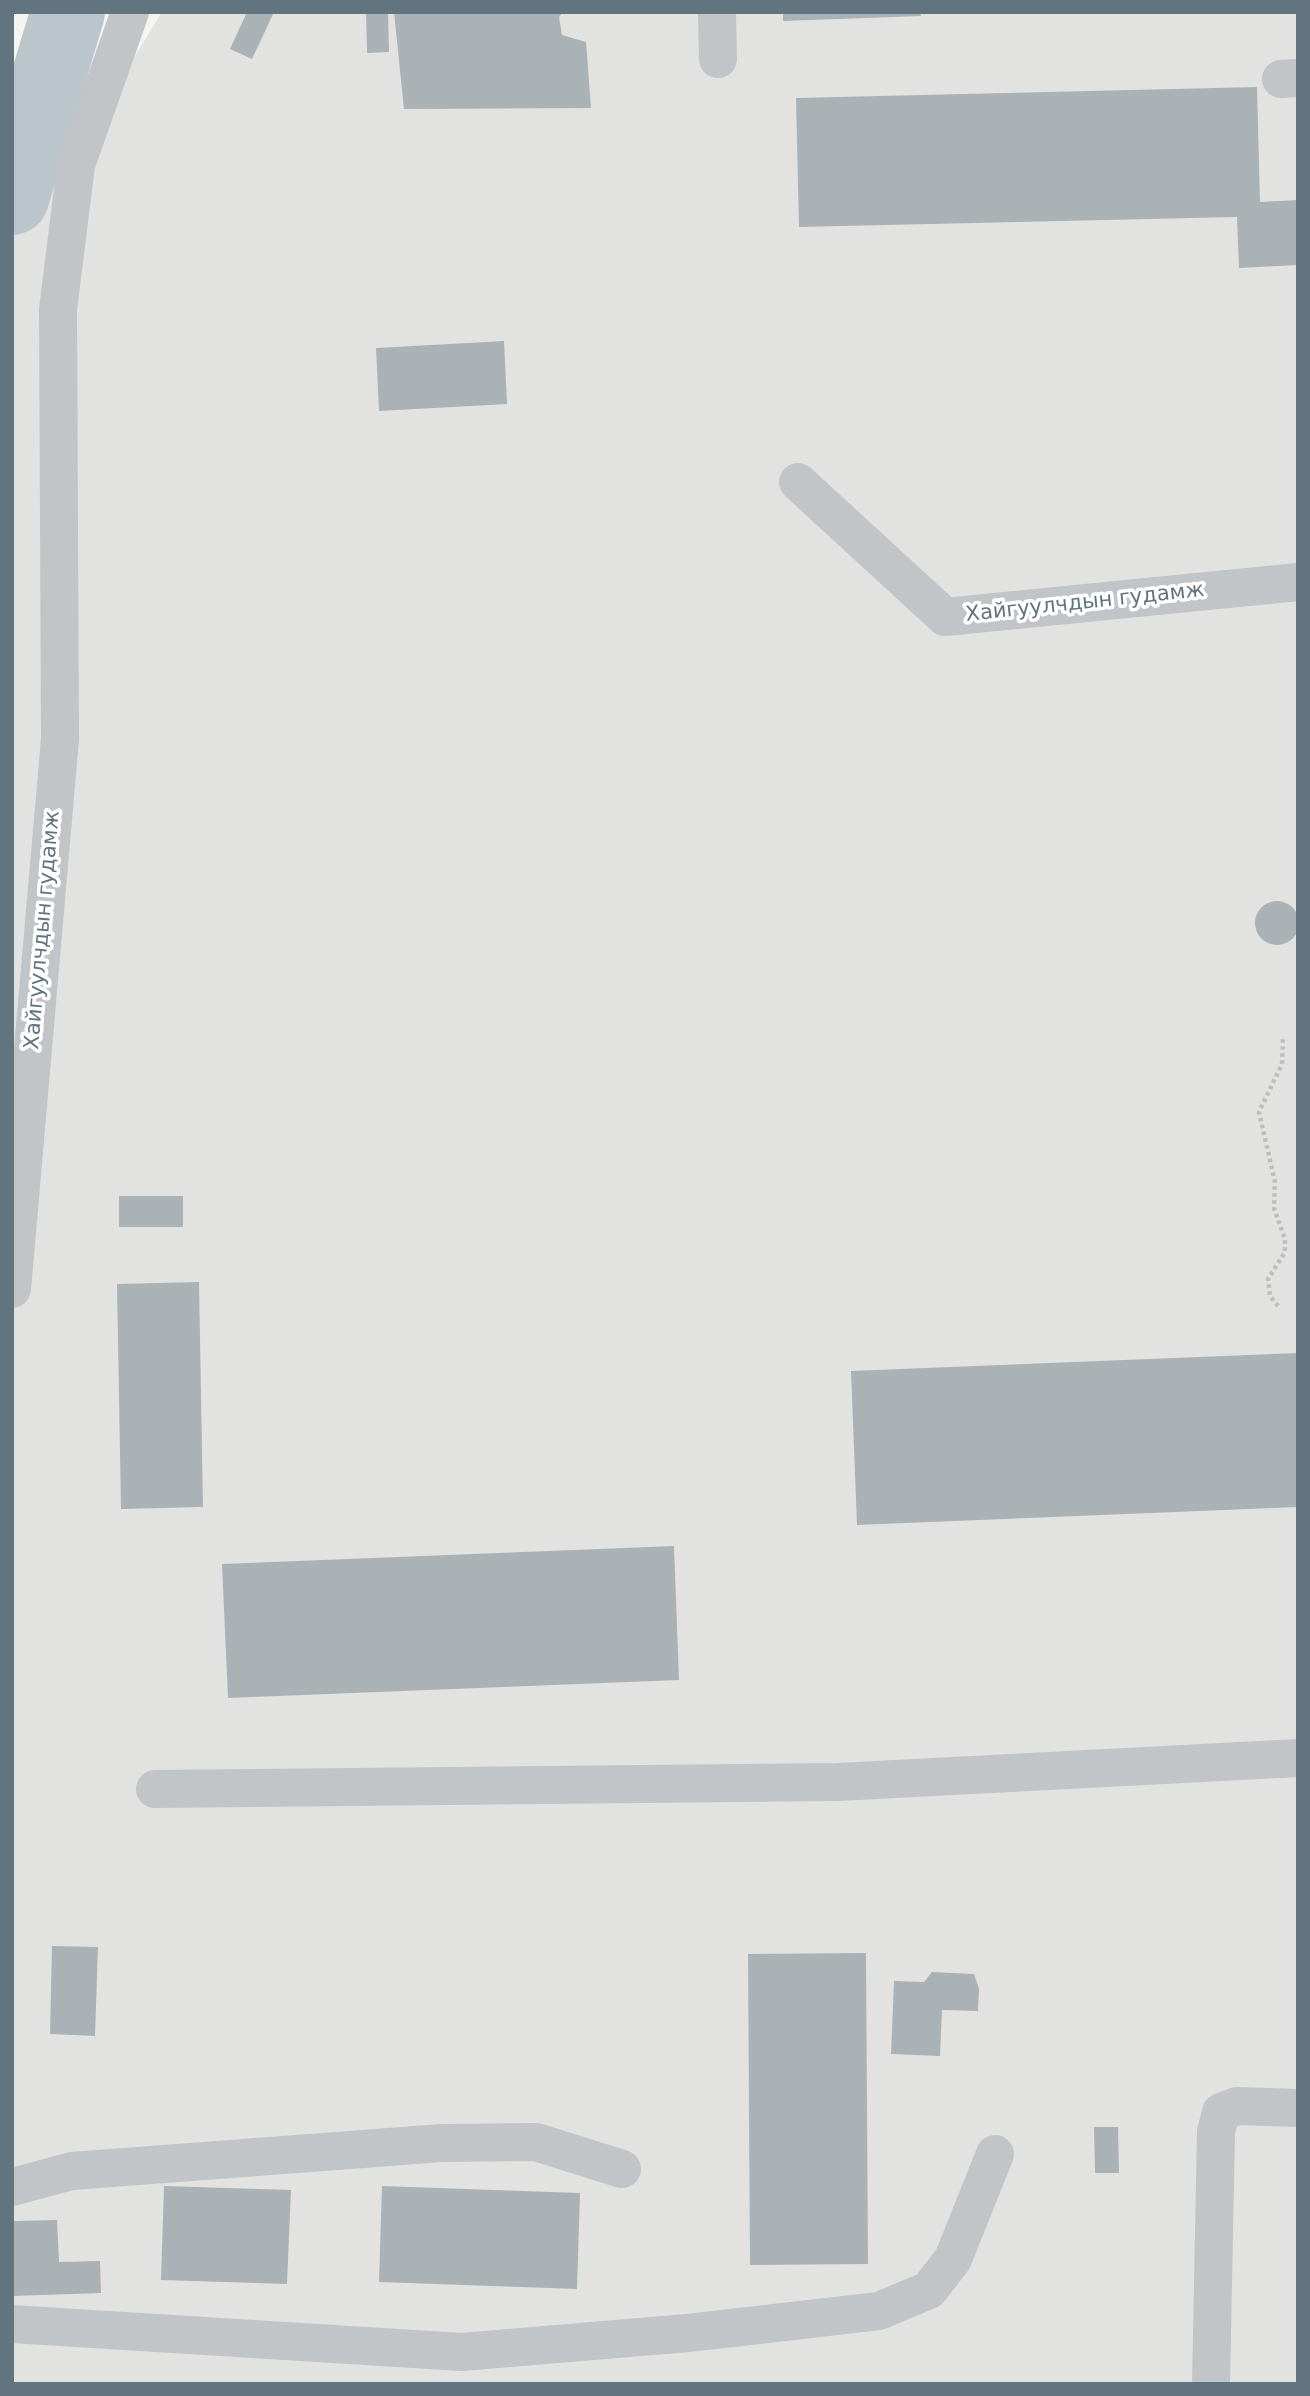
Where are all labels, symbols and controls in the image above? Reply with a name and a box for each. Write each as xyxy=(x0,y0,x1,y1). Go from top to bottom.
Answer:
street label: Хайгуулчдын гудамж xyxy=(964,578,1206,628)
street label: Хайгуулчдын гудамж xyxy=(20,809,66,1051)

